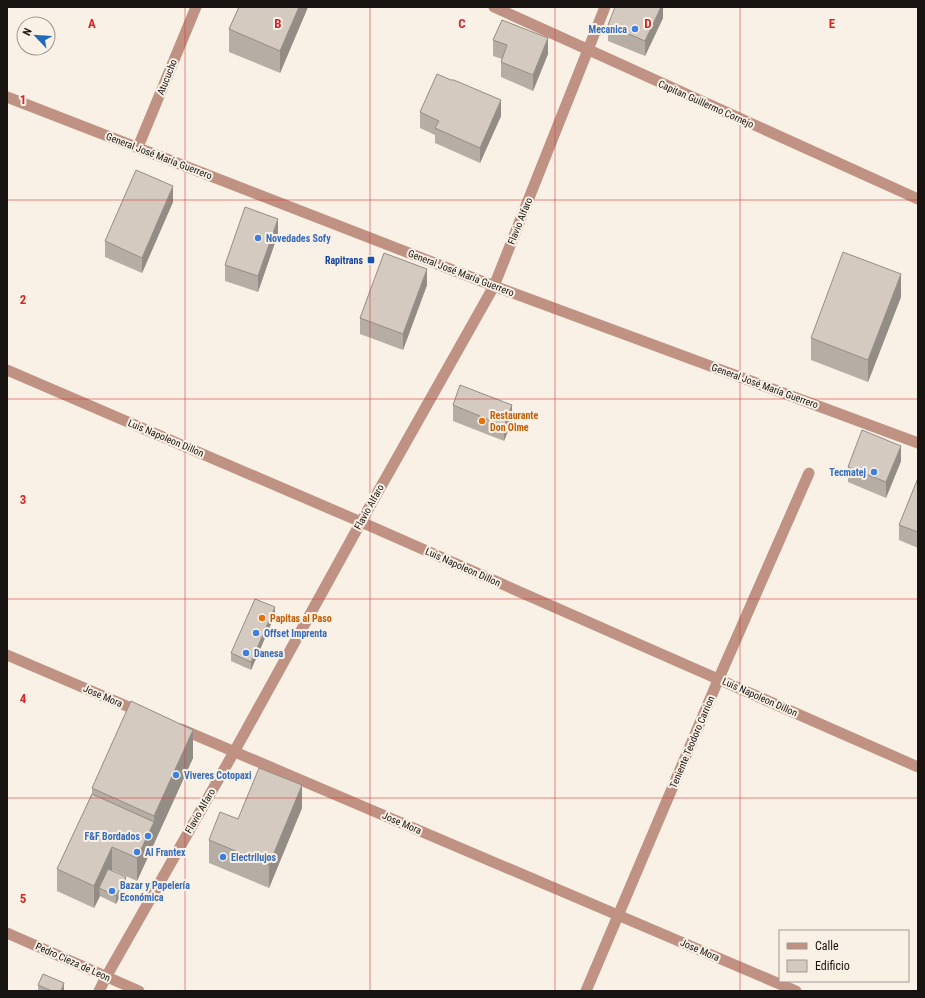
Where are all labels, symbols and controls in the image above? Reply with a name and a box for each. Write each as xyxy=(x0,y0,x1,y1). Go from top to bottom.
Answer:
north arrow xyxy=(16,16,56,56)
text: A xyxy=(88,16,96,31)
text: B xyxy=(274,16,282,31)
text: C xyxy=(458,16,466,31)
text: D xyxy=(644,16,652,31)
text: E xyxy=(829,16,836,31)
place label: Mecanica xyxy=(589,24,627,35)
marker: Mecanica xyxy=(630,24,640,34)
text: N xyxy=(20,26,35,38)
street label: Atucucho xyxy=(155,58,179,96)
street label: Capitan Guillermo Cornejo xyxy=(657,78,755,130)
text: 1 xyxy=(20,92,26,107)
street label: General José María Guerrero xyxy=(104,131,214,181)
street label: Flavio Alfaro xyxy=(506,196,534,246)
marker: Novedades Sofy xyxy=(253,233,263,243)
place label: Novedades Sofy xyxy=(266,233,331,244)
street label: General José María Guerrero xyxy=(406,248,516,298)
place label: Rapitrans xyxy=(325,255,363,266)
marker: Rapitrans xyxy=(366,255,376,265)
text: 2 xyxy=(20,292,27,307)
street label: General José María Guerrero xyxy=(710,362,820,410)
place label: Restaurante Don Olme xyxy=(490,410,538,433)
marker: Restaurante Don Olme xyxy=(477,416,487,426)
street label: Luis Napoleon Dillon xyxy=(127,417,206,459)
place label: Tecmatej xyxy=(829,467,866,478)
marker: Tecmatej xyxy=(869,467,879,477)
street label: Flavio Alfaro xyxy=(352,483,386,531)
text: 3 xyxy=(20,492,26,507)
street label: Luis Napoleon Dillon xyxy=(424,545,502,589)
marker: Papitas al Paso xyxy=(257,613,267,623)
place label: Papitas al Paso xyxy=(270,613,332,624)
marker: Offset Imprenta xyxy=(251,628,261,638)
place label: Offset Imprenta xyxy=(264,628,327,639)
marker: Danesa xyxy=(241,648,251,658)
place label: Danesa xyxy=(254,648,284,659)
street label: Luis Napoleon Dillon xyxy=(721,675,799,719)
street label: Jose Mora xyxy=(82,683,124,709)
text: 4 xyxy=(20,691,27,706)
street label: Teniente Teodoro Carrion xyxy=(668,694,717,790)
marker: Viveres Cotopaxi xyxy=(171,770,181,780)
place label: Viveres Cotopaxi xyxy=(184,770,252,781)
street label: Flavio Alfaro xyxy=(183,787,217,835)
street label: Jose Mora xyxy=(381,810,423,836)
place label: F&F Bordados xyxy=(84,831,140,842)
marker: F&F Bordados xyxy=(143,831,153,841)
marker: Al Frantex xyxy=(132,847,142,857)
place label: Al Frantex xyxy=(145,847,186,858)
marker: Electrilujos xyxy=(218,852,228,862)
place label: Electrilujos xyxy=(231,852,277,863)
place label: Bazar y Papelería Económica xyxy=(120,880,190,903)
marker: Bazar y Papelería Económica xyxy=(107,886,117,896)
text: 5 xyxy=(20,891,27,906)
legend xyxy=(779,930,909,982)
street label: Jose Mora xyxy=(679,937,721,963)
text: Calle xyxy=(815,939,839,953)
street label: Pedro Cieza de Leon xyxy=(34,941,112,984)
text: Edificio xyxy=(815,959,850,973)

